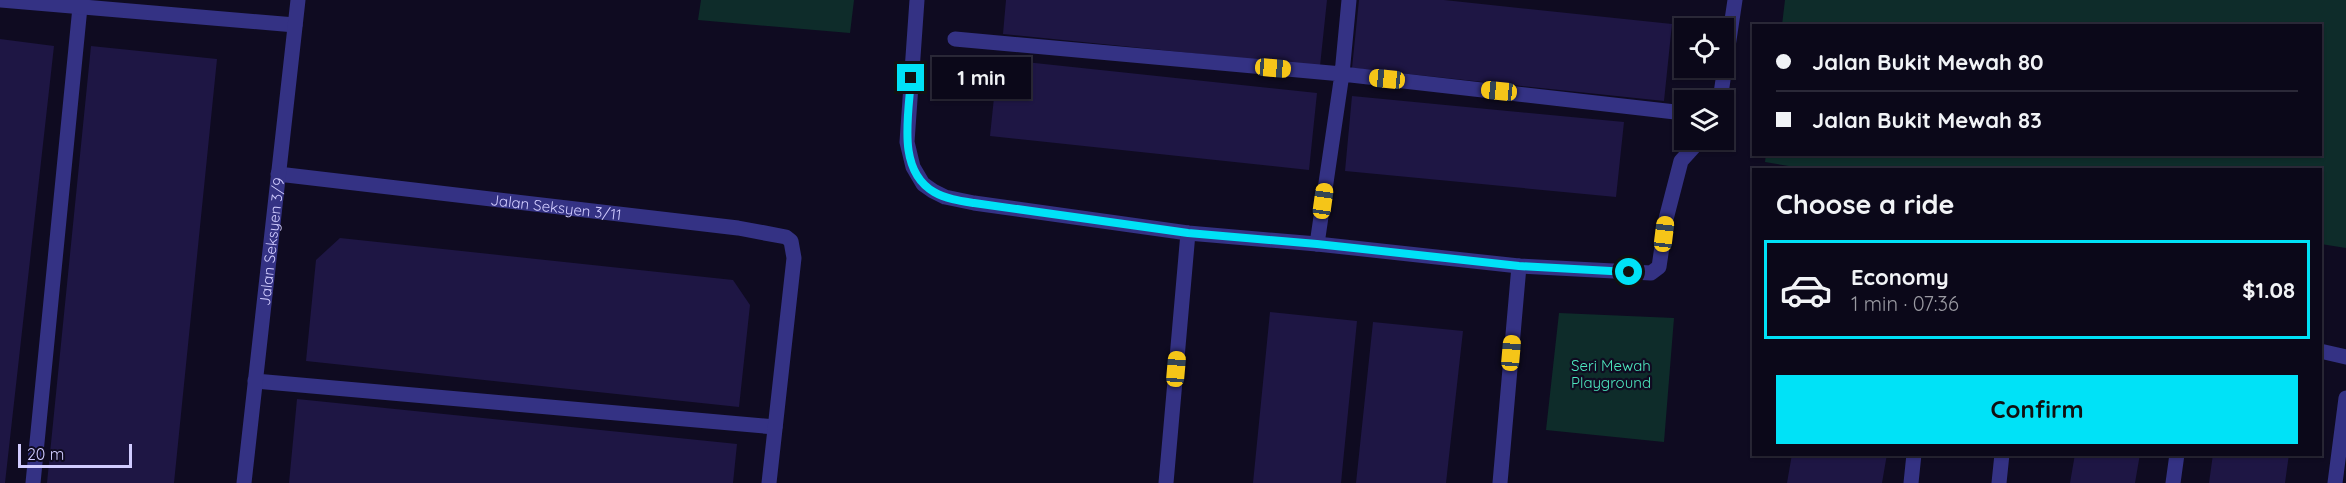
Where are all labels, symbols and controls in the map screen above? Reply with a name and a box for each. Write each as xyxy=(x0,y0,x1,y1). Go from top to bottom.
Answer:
map controls xyxy=(1674,18,1734,150)
button: locate xyxy=(1674,18,1734,78)
text: Jalan Bukit Mewah 80 xyxy=(1812,48,2044,76)
callout: 1 min xyxy=(932,57,1031,99)
car xyxy=(1254,57,1292,79)
route end xyxy=(897,64,924,91)
text: 1 min xyxy=(957,65,1006,90)
car xyxy=(1368,68,1406,90)
car xyxy=(1480,80,1518,102)
button: layers xyxy=(1674,90,1734,150)
text: Jalan Bukit Mewah 83 xyxy=(1812,106,2042,134)
street label: Jalan Seksyen 3/9 xyxy=(254,176,288,307)
car xyxy=(1312,182,1334,220)
text: Choose a ride xyxy=(1776,187,1954,221)
street label: Jalan Seksyen 3/11 xyxy=(490,190,622,224)
car xyxy=(1653,215,1675,253)
route start xyxy=(1615,258,1642,285)
icon: car xyxy=(1779,263,1833,317)
text: Economy xyxy=(1851,263,1949,291)
text: $1.08 xyxy=(2242,276,2295,304)
text: 1 min · 07:36 xyxy=(1851,291,1959,316)
car xyxy=(1500,334,1522,372)
car xyxy=(1165,350,1187,388)
park label: Seri Mewah Playground xyxy=(1571,356,1651,392)
button: Confirm xyxy=(1776,375,2298,444)
scale bar xyxy=(18,441,132,468)
text: 20 m xyxy=(27,444,64,464)

